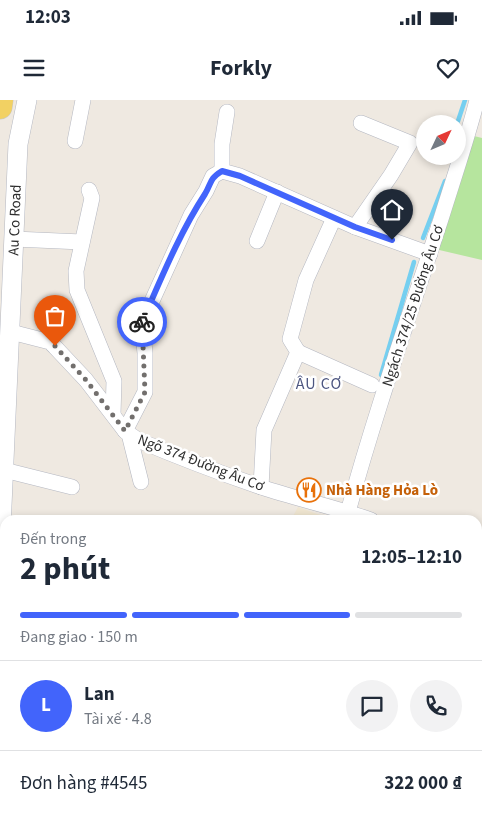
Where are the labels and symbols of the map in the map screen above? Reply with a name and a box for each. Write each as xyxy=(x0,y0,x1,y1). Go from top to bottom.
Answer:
north arrow xyxy=(416,115,466,165)
street label: Au Co Road xyxy=(3,184,27,256)
pin xyxy=(371,189,413,240)
street label: Ngách 374/25 Đường Âu Cơ xyxy=(377,223,449,389)
pin xyxy=(34,295,76,346)
courier xyxy=(117,297,167,347)
district label: ÂU CƠ xyxy=(296,373,342,395)
street label: Ngõ 374 Đường Âu Cơ xyxy=(135,429,267,497)
restaurant icon: Nhà Hàng Hỏa Lò xyxy=(296,477,322,503)
place label: Nhà Hàng Hỏa Lò xyxy=(326,480,438,501)

